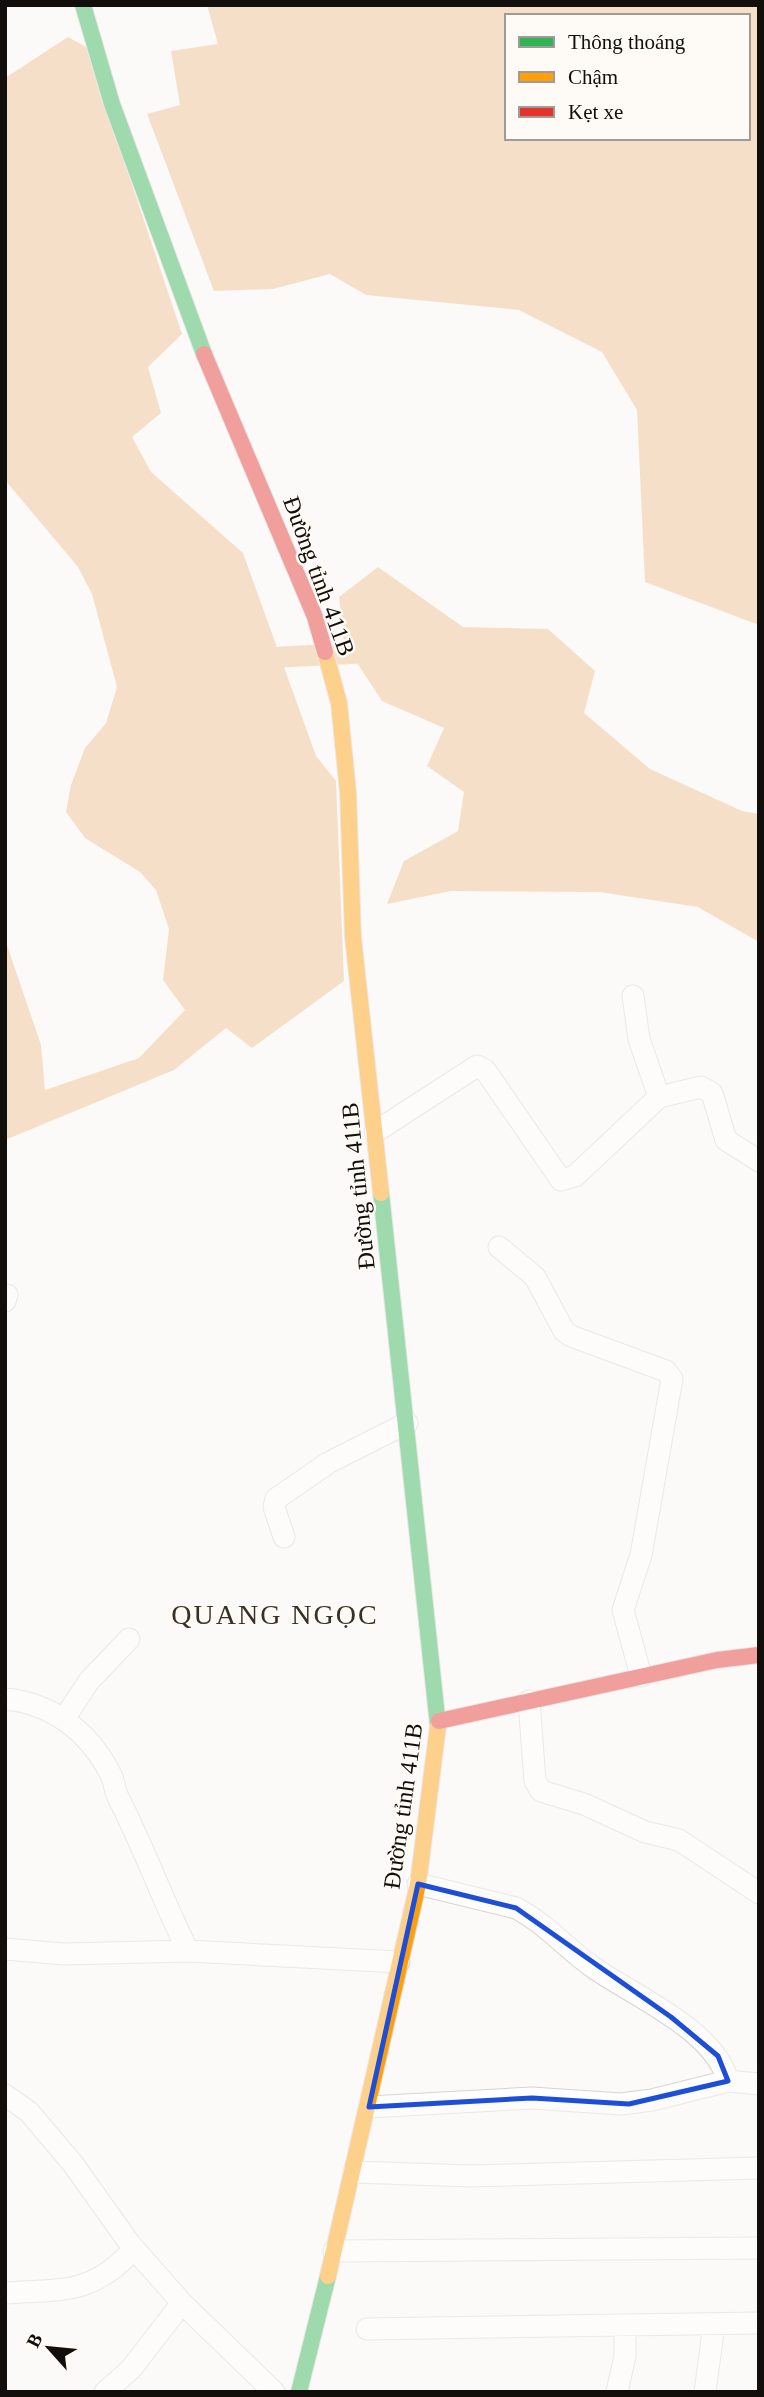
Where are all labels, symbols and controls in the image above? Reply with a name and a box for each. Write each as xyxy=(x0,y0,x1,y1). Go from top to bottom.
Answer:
legend xyxy=(505,14,750,140)
text: Thông thoáng xyxy=(568,30,686,54)
text: Chậm xyxy=(568,65,618,89)
text: Kẹt xe xyxy=(568,100,623,124)
street label: Đường tỉnh 411B xyxy=(278,493,360,659)
street label: Đường tỉnh 411B xyxy=(336,1101,380,1271)
district label: QUANG NGỌC xyxy=(171,1599,379,1630)
street label: Đường tỉnh 411B xyxy=(378,1721,428,1891)
north arrow xyxy=(14,2313,84,2383)
text: B xyxy=(22,2330,47,2351)

